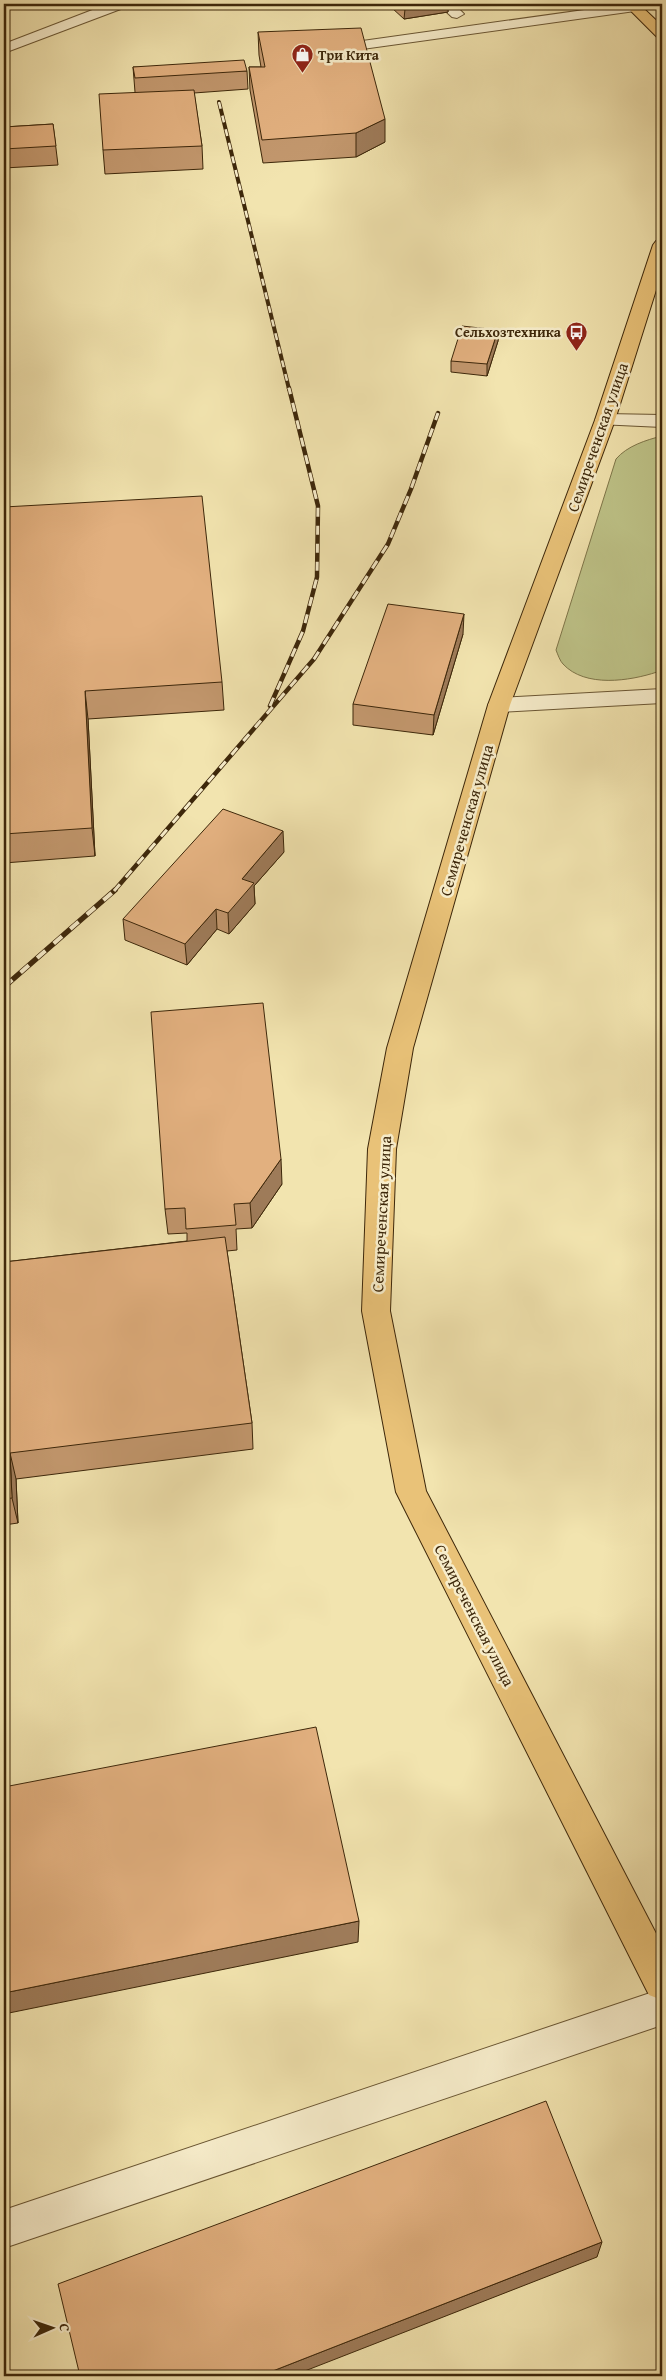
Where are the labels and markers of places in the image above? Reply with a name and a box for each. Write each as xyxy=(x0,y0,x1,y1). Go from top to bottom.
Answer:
shop icon: Три Кита xyxy=(290,43,314,74)
place label: Три Кита xyxy=(318,45,380,65)
bus stop icon: Сельхозтехника xyxy=(565,320,589,351)
place label: Сельхозтехника xyxy=(455,322,562,342)

